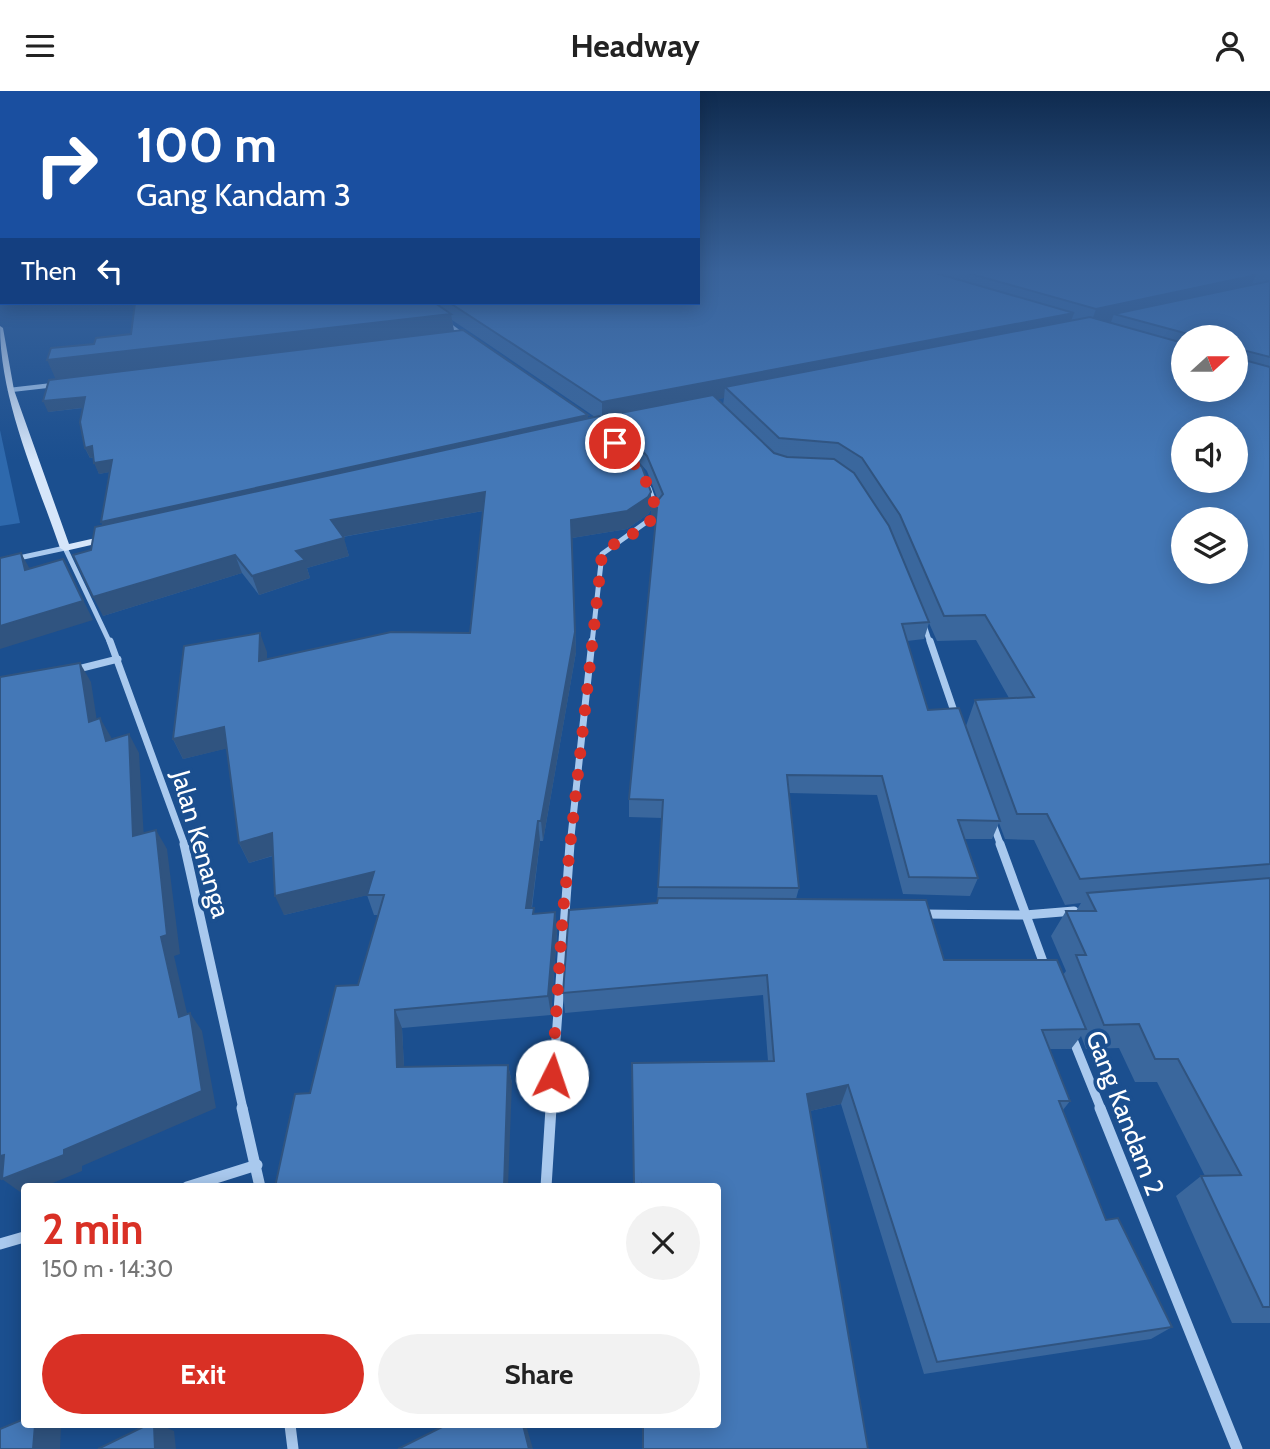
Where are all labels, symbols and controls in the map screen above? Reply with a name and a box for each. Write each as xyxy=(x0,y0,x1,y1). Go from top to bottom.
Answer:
text: Headway xyxy=(570,26,700,65)
icon: menu xyxy=(21,27,59,65)
icon: person xyxy=(1211,27,1249,65)
text: 100 m xyxy=(136,115,277,174)
icon: right xyxy=(21,119,112,210)
text: Gang Kandam 3 xyxy=(136,175,351,214)
icon: left xyxy=(91,252,129,290)
text: Then xyxy=(21,255,77,287)
north arrow xyxy=(1171,325,1248,403)
map controls xyxy=(1171,325,1248,584)
pin xyxy=(585,413,645,473)
button: sound xyxy=(1171,416,1248,493)
icon: arrive xyxy=(596,424,634,462)
button: layers xyxy=(1171,507,1248,584)
street label: Jalan Kenanga xyxy=(164,766,237,922)
street label: Gang Kandam 2 xyxy=(1079,1026,1171,1200)
position arrow xyxy=(515,1039,589,1113)
text: 2 min xyxy=(42,1203,143,1255)
button: close xyxy=(626,1206,700,1280)
text: 150 m · 14:30 xyxy=(42,1255,173,1283)
button: Exit xyxy=(42,1334,364,1414)
button: Share xyxy=(378,1334,700,1414)

